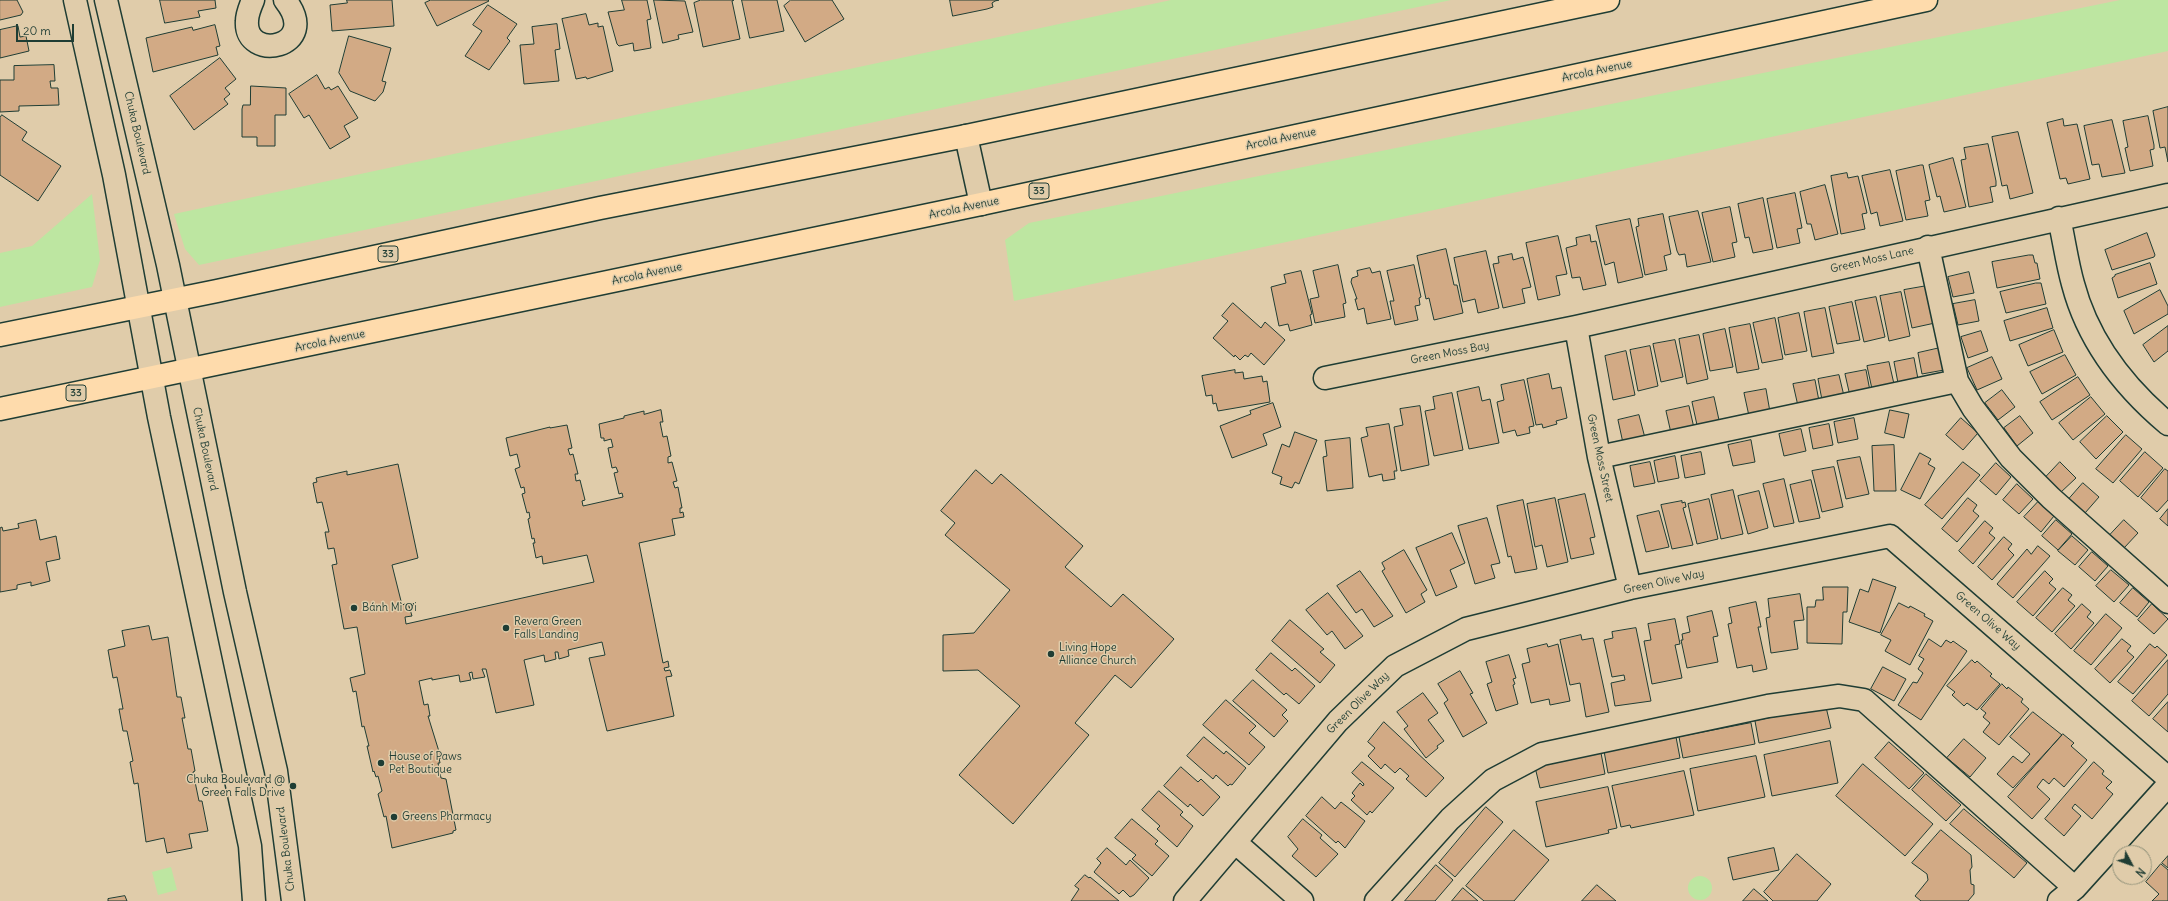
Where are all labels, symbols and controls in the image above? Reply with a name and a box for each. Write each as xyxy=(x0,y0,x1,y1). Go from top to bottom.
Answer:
scale bar xyxy=(18,16,76,42)
text: 20 m xyxy=(23,23,51,38)
street label: Arcola Avenue xyxy=(1561,57,1633,85)
street label: Chuka Boulevard xyxy=(121,90,153,176)
street label: Arcola Avenue xyxy=(1245,125,1317,153)
road number: 33 xyxy=(1029,183,1049,199)
street label: Arcola Avenue xyxy=(928,194,1000,222)
street label: Green Moss Lane xyxy=(1829,244,1915,276)
road number: 33 xyxy=(378,246,398,262)
street label: Arcola Avenue xyxy=(611,260,683,288)
street label: Arcola Avenue xyxy=(294,327,366,355)
street label: Green Moss Bay xyxy=(1409,339,1491,367)
road number: 33 xyxy=(66,385,86,401)
street label: Chuka Boulevard xyxy=(190,406,220,492)
street label: Green Moss Street xyxy=(1584,413,1616,503)
street label: Green Olive Way xyxy=(1622,567,1706,597)
street label: Green Olive Way xyxy=(1953,589,2023,653)
place label: Bánh Mì Ơi xyxy=(362,601,417,615)
marker: Bánh Mì Ơi xyxy=(349,603,359,613)
place label: Revera Green Falls Landing xyxy=(514,615,582,641)
marker: Revera Green Falls Landing xyxy=(501,623,511,633)
place label: Living Hope Alliance Church xyxy=(1059,641,1136,667)
marker: Living Hope Alliance Church xyxy=(1046,649,1056,659)
street label: Green Olive Way xyxy=(1324,669,1392,737)
place label: House of Paws Pet Boutique xyxy=(389,750,462,776)
marker: House of Paws Pet Boutique xyxy=(376,758,386,768)
place label: Chuka Boulevard @ Green Falls Drive xyxy=(186,773,285,799)
marker: Chuka Boulevard @ Green Falls Drive xyxy=(288,781,298,791)
street label: Chuka Boulevard xyxy=(274,806,298,892)
place label: Greens Pharmacy xyxy=(402,810,491,824)
marker: Greens Pharmacy xyxy=(389,812,399,822)
north arrow xyxy=(2112,845,2152,885)
text: N xyxy=(2133,865,2148,880)

